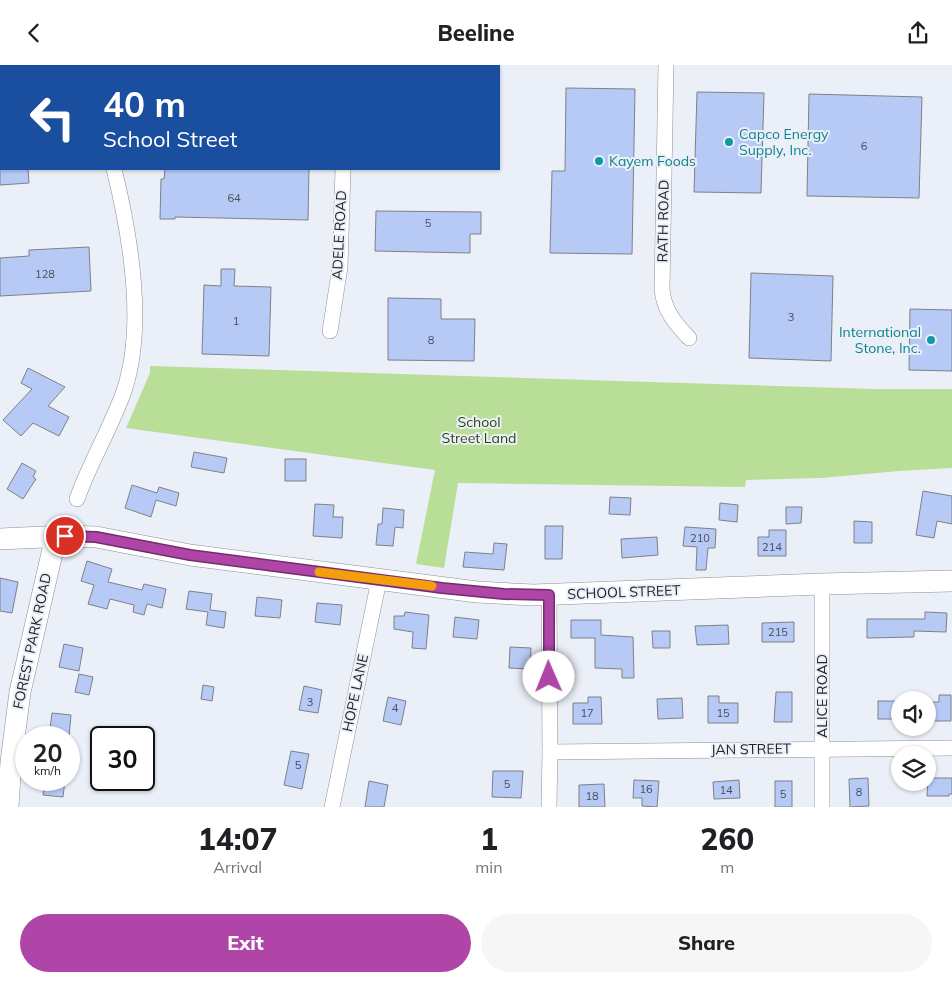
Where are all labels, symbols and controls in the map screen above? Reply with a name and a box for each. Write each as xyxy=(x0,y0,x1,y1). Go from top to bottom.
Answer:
icon: back xyxy=(20,19,48,47)
text: Beeline xyxy=(437,19,515,47)
icon: share xyxy=(904,19,932,47)
text: 40 m xyxy=(103,82,186,126)
icon: left xyxy=(20,85,85,150)
text: School Street xyxy=(103,125,237,153)
place label: Capco Energy Supply, Inc. xyxy=(739,125,829,159)
marker: Capco Energy Supply, Inc. xyxy=(723,136,735,148)
house number: 6 xyxy=(861,139,868,153)
place label: Kayem Foods xyxy=(609,152,696,170)
marker: Kayem Foods xyxy=(593,155,605,167)
street label: RATH ROAD xyxy=(653,180,673,262)
street label: ADELE ROAD xyxy=(328,190,350,280)
house number: 64 xyxy=(227,191,241,205)
house number: 5 xyxy=(425,216,432,230)
house number: 128 xyxy=(35,267,55,281)
house number: 3 xyxy=(788,310,794,324)
house number: 1 xyxy=(233,314,239,328)
place label: International Stone, Inc. xyxy=(839,323,921,357)
house number: 8 xyxy=(428,333,435,347)
marker: International Stone, Inc. xyxy=(925,334,937,346)
park label: School Street Land xyxy=(441,413,517,447)
pin xyxy=(44,515,86,557)
icon: arrive xyxy=(51,522,79,550)
house number: 210 xyxy=(690,531,710,545)
house number: 214 xyxy=(762,540,782,554)
street label: FOREST PARK ROAD xyxy=(9,571,55,711)
street label: SCHOOL STREET xyxy=(567,581,681,603)
house number: 215 xyxy=(768,625,788,639)
position arrow xyxy=(522,650,574,702)
street label: HOPE LANE xyxy=(338,653,372,733)
street label: ALICE ROAD xyxy=(813,654,831,738)
map controls xyxy=(891,691,936,791)
button: sound xyxy=(891,691,936,736)
house number: 3 xyxy=(307,695,313,709)
house number: 4 xyxy=(392,701,399,715)
house number: 17 xyxy=(580,706,594,720)
house number: 15 xyxy=(716,706,730,720)
speed limit sign: 30 xyxy=(90,726,155,791)
text: 20 xyxy=(32,737,63,768)
street label: JAN STREET xyxy=(711,739,792,759)
button: layers xyxy=(891,746,936,791)
house number: 5 xyxy=(295,758,302,772)
text: km/h xyxy=(34,763,61,778)
house number: 5 xyxy=(504,777,511,791)
house number: 16 xyxy=(639,782,653,796)
house number: 14 xyxy=(719,783,733,797)
house number: 8 xyxy=(856,785,863,799)
house number: 5 xyxy=(780,787,787,801)
house number: 18 xyxy=(585,789,599,803)
text: 14:07 xyxy=(198,820,278,858)
text: 1 xyxy=(480,820,498,858)
text: 260 xyxy=(700,820,754,858)
text: Arrival xyxy=(213,857,262,877)
text: min xyxy=(475,857,503,877)
text: m xyxy=(720,857,734,877)
button: Exit xyxy=(20,914,471,972)
button: Share xyxy=(481,914,932,972)

